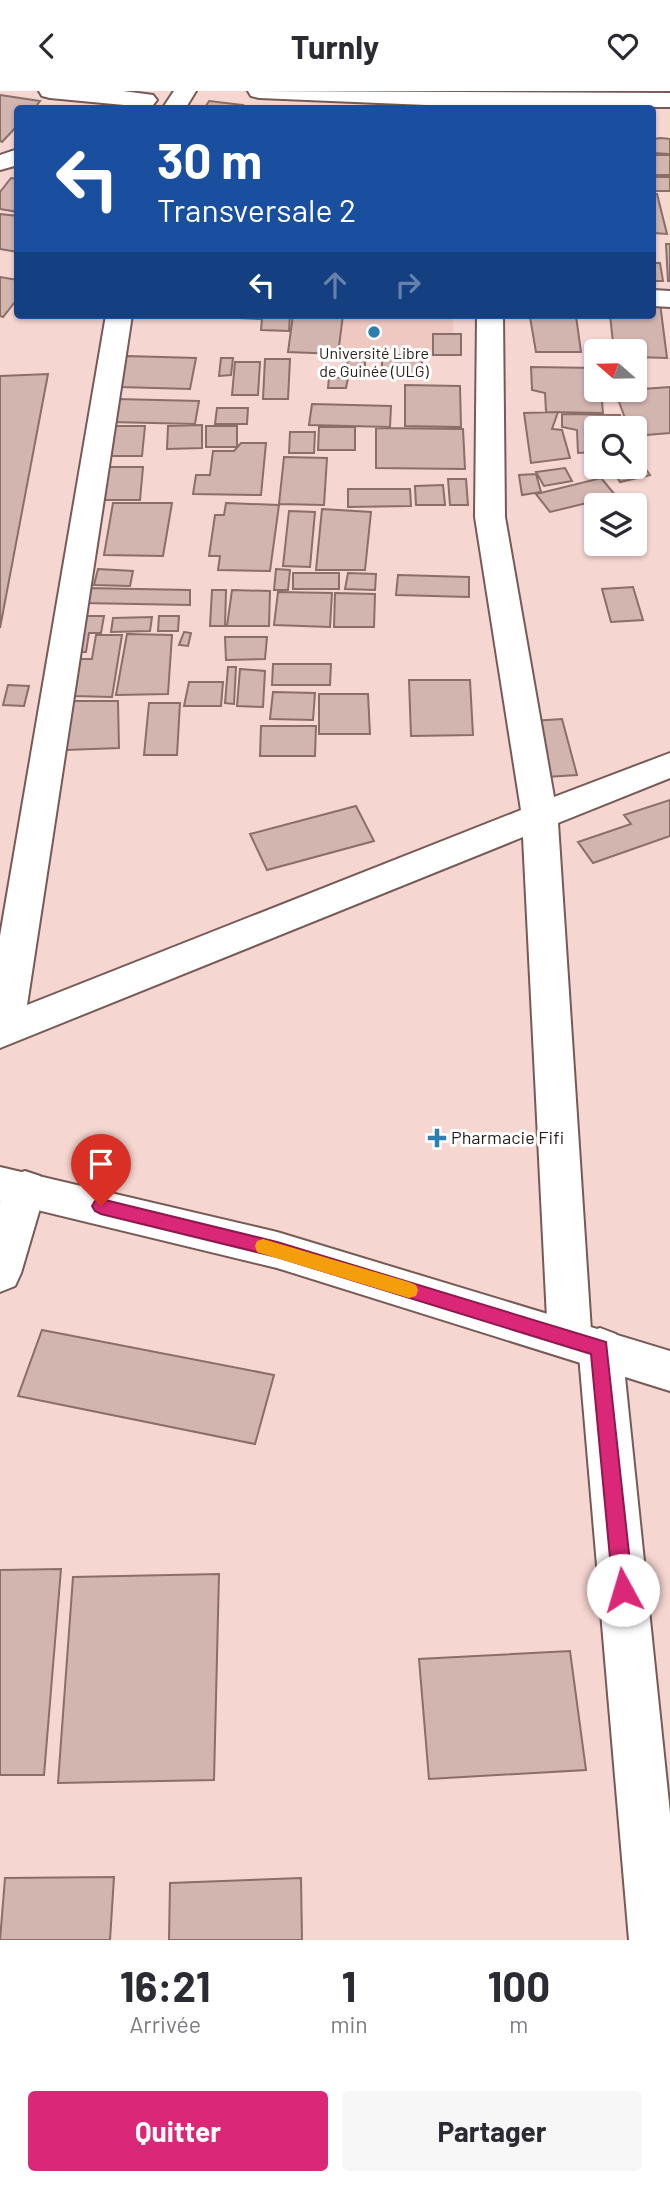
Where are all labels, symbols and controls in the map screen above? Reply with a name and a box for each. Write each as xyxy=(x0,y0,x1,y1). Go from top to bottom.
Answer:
icon: back xyxy=(28,27,66,65)
text: Turnly xyxy=(291,27,379,65)
icon: heart xyxy=(604,27,642,65)
text: 30 m xyxy=(157,130,262,189)
icon: left xyxy=(42,133,133,224)
text: Transversale 2 xyxy=(157,190,356,228)
icon: left xyxy=(243,266,281,304)
icon: ahead xyxy=(316,266,354,304)
icon: right xyxy=(389,266,427,304)
marker: Université Libre de Guinée (ULG) xyxy=(366,324,382,340)
north arrow xyxy=(584,339,648,403)
map controls xyxy=(584,339,647,556)
place label: Université Libre de Guinée (ULG) xyxy=(319,343,429,380)
button: search xyxy=(584,416,647,479)
button: layers xyxy=(584,493,647,556)
place label: Pharmacie Fifi xyxy=(451,1126,564,1148)
marker: Pharmacie Fifi xyxy=(429,1130,445,1146)
pin xyxy=(71,1134,131,1206)
icon: arrive xyxy=(82,1145,120,1183)
position arrow xyxy=(586,1553,660,1627)
text: 16:21 xyxy=(120,1960,211,2010)
text: 1 xyxy=(342,1960,356,2010)
text: 100 xyxy=(487,1960,550,2010)
text: Arrivée xyxy=(129,2010,201,2038)
text: min xyxy=(330,2010,368,2038)
text: m xyxy=(509,2010,528,2038)
button: Quitter xyxy=(28,2091,328,2171)
button: Partager xyxy=(342,2091,642,2171)

